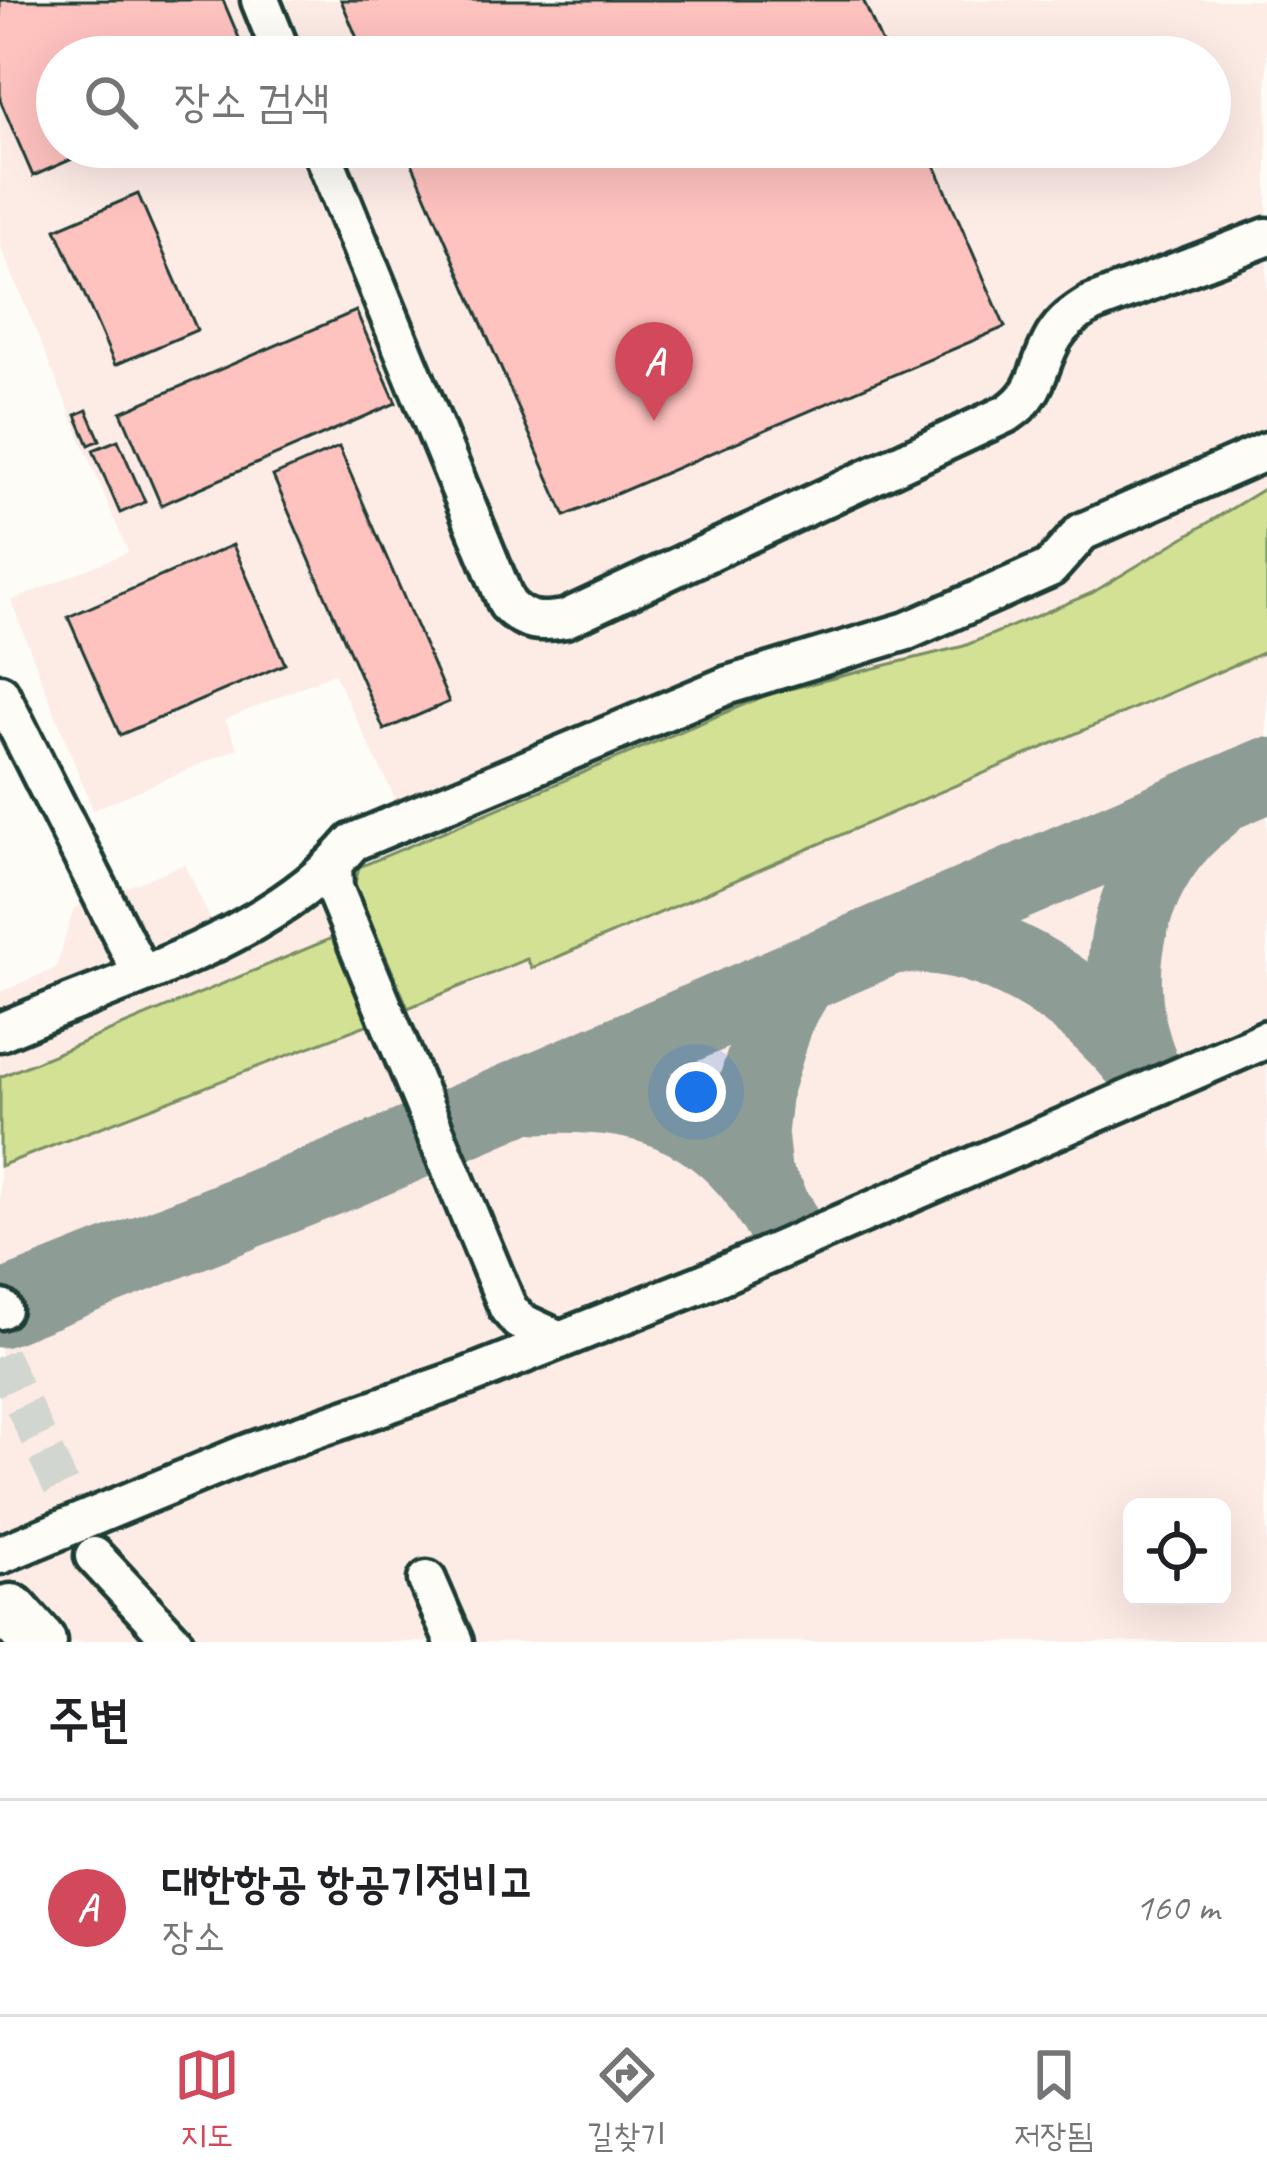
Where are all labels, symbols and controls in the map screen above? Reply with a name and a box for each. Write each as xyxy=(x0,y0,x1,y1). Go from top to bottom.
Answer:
search box xyxy=(36,36,1231,168)
icon: search xyxy=(78,69,144,135)
text: 장소 검색 xyxy=(174,73,330,130)
pin: A xyxy=(615,322,693,421)
your location xyxy=(666,1062,726,1122)
map controls xyxy=(1123,1498,1231,1606)
button: locate xyxy=(1123,1498,1231,1606)
text: 주변 xyxy=(48,1687,130,1751)
text: 대한항공 항공기정비고 xyxy=(162,1854,535,1911)
text: A xyxy=(77,1883,97,1932)
text: 160 m xyxy=(1135,1883,1219,1932)
text: 장소 xyxy=(162,1912,225,1961)
tab: 지도 xyxy=(174,2042,240,2157)
tab: 길찾기 xyxy=(587,2042,667,2157)
tab: 저장됨 xyxy=(1014,2042,1093,2157)

